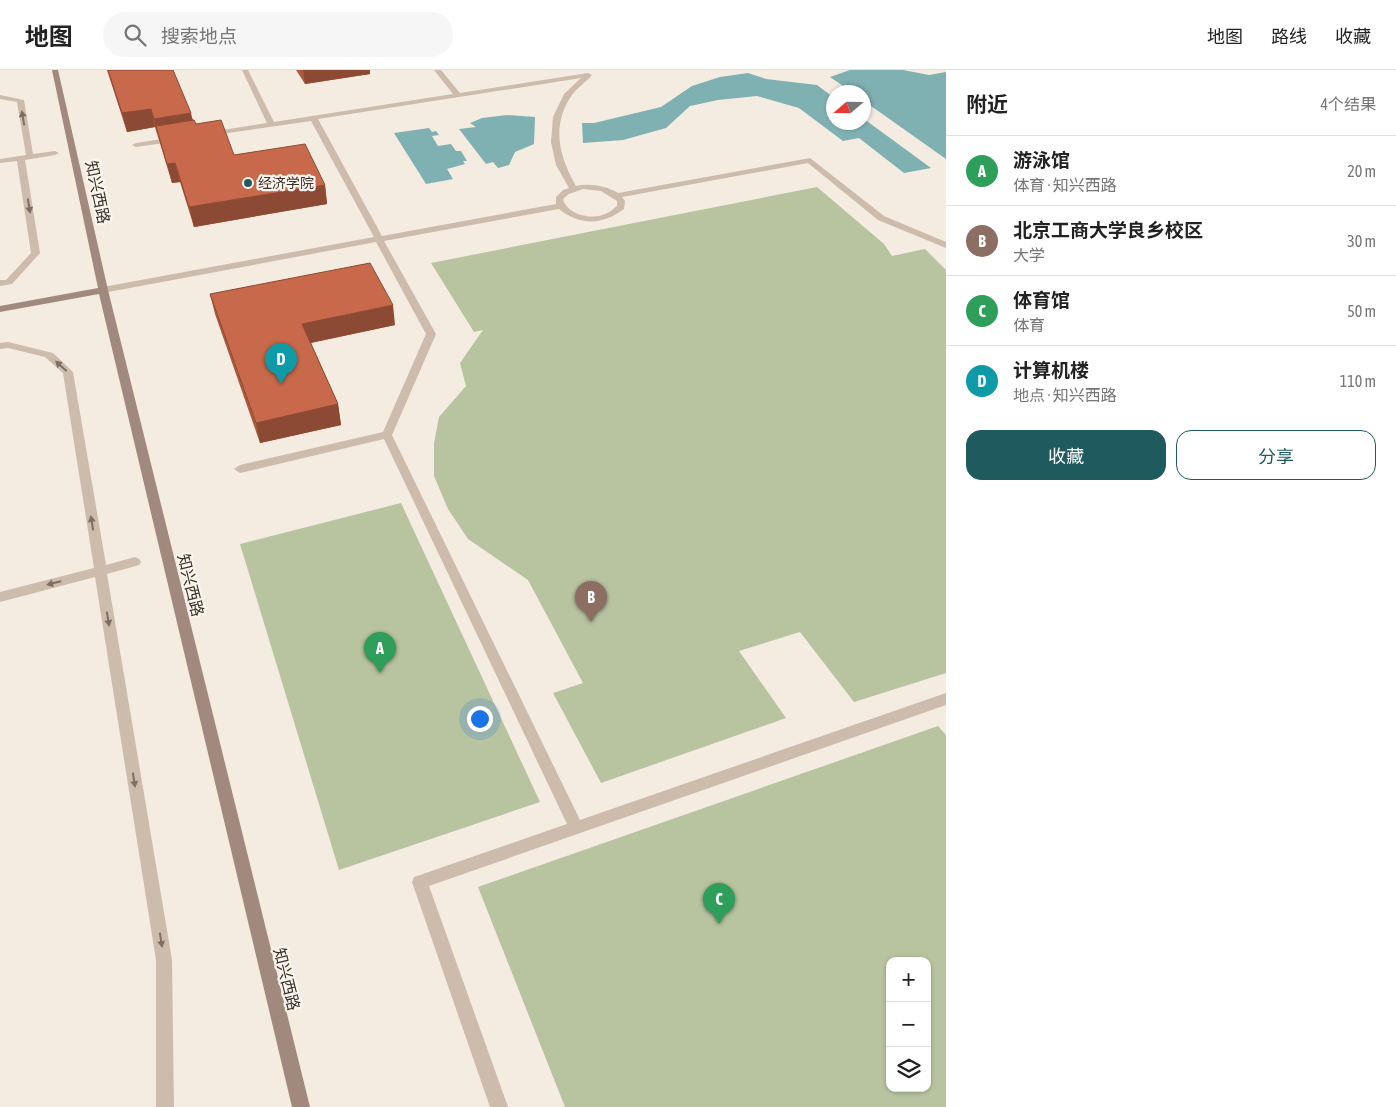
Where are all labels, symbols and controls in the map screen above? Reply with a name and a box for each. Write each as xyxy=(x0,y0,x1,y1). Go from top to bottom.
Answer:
search box xyxy=(103,12,453,57)
icon: search xyxy=(121,21,149,49)
text: 地图 xyxy=(25,23,73,50)
text: 搜索地点 xyxy=(161,25,237,47)
text: 地图 xyxy=(1207,26,1243,47)
text: 路线 xyxy=(1271,26,1307,47)
text: 收藏 xyxy=(1335,26,1371,47)
north arrow xyxy=(826,85,871,130)
text: 附近 xyxy=(966,92,1008,116)
text: 4个结果 xyxy=(1320,95,1376,113)
one-way arrow xyxy=(19,110,27,126)
text: 游泳馆 xyxy=(1013,149,1070,171)
street label: 知兴西路 xyxy=(83,159,113,225)
text: A xyxy=(978,162,986,180)
text: 20 m xyxy=(1347,162,1376,180)
place label: 经济学院 xyxy=(258,175,314,191)
text: 体育 · 知兴西路 xyxy=(1013,176,1117,194)
marker: 经济学院 xyxy=(242,177,254,189)
one-way arrow xyxy=(25,198,33,214)
text: 北京工商大学良乡校区 xyxy=(1013,219,1203,241)
text: B xyxy=(978,232,986,250)
text: 30 m xyxy=(1347,232,1376,250)
text: 大学 xyxy=(1013,246,1045,264)
text: 体育馆 xyxy=(1013,289,1070,311)
text: C xyxy=(978,302,986,320)
text: 50 m xyxy=(1347,302,1376,320)
text: 体育 xyxy=(1013,316,1045,334)
pin: D xyxy=(265,343,297,384)
text: 计算机楼 xyxy=(1013,359,1089,381)
one-way arrow xyxy=(54,360,67,371)
text: D xyxy=(978,372,986,390)
text: 110 m xyxy=(1340,372,1376,390)
text: 地点 · 知兴西路 xyxy=(1013,386,1117,404)
button: 收藏 xyxy=(966,430,1166,480)
button: 分享 xyxy=(1176,430,1376,480)
one-way arrow xyxy=(88,515,96,531)
street label: 知兴西路 xyxy=(175,552,207,618)
one-way arrow xyxy=(46,579,62,587)
pin: B xyxy=(575,581,607,622)
one-way arrow xyxy=(104,612,112,628)
pin: A xyxy=(364,632,396,673)
your location xyxy=(467,706,493,732)
one-way arrow xyxy=(131,772,139,788)
pin: C xyxy=(703,883,735,924)
one-way arrow xyxy=(157,932,165,948)
street label: 知兴西路 xyxy=(271,946,303,1012)
map controls xyxy=(886,957,931,1092)
button: + xyxy=(886,957,931,1002)
button: − xyxy=(886,1002,931,1047)
button: layers xyxy=(886,1047,931,1092)

